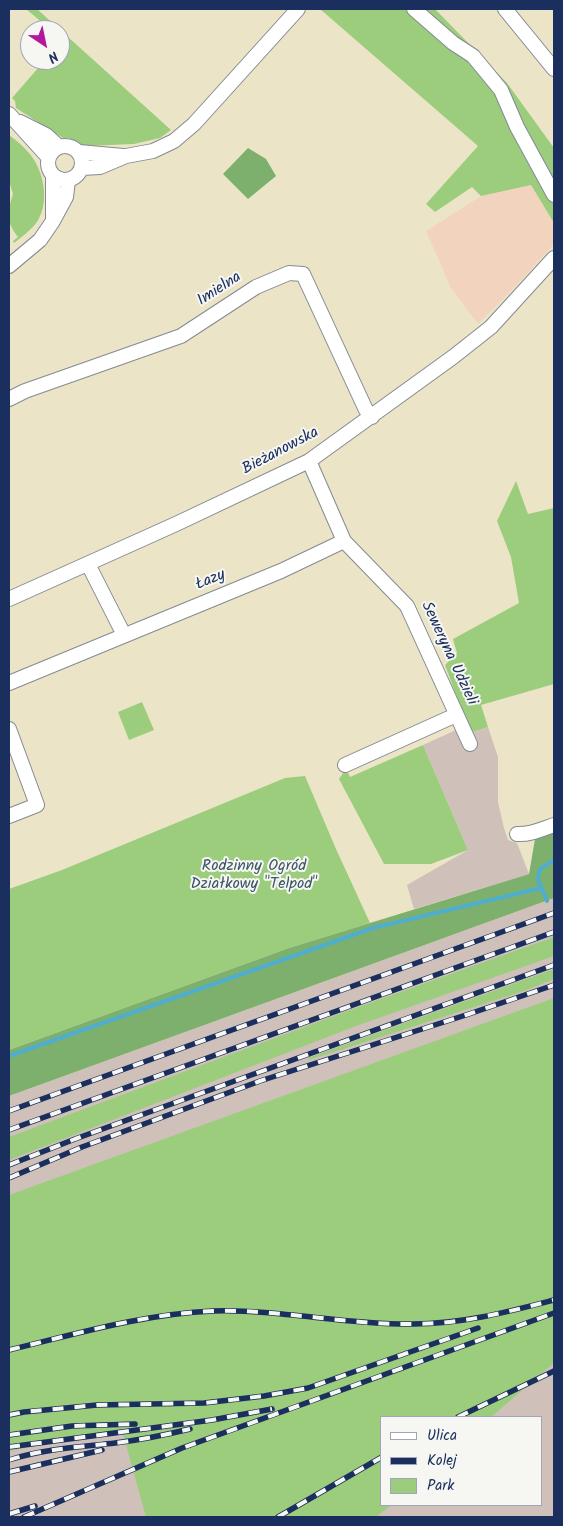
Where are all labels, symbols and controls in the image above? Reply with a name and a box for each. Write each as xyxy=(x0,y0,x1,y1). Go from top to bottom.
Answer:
north arrow xyxy=(20,20,70,70)
text: N xyxy=(43,45,63,68)
street label: Imielna xyxy=(194,269,246,311)
street label: Bieżanowska xyxy=(239,424,323,480)
street label: Łazy xyxy=(193,566,229,596)
street label: Seweryna Udzieli xyxy=(416,599,480,709)
park label: Rodzinny Ogród Działkowy "Telpod" xyxy=(190,857,318,895)
legend xyxy=(380,1416,543,1506)
text: Ulica xyxy=(427,1424,457,1448)
text: Kolej xyxy=(427,1449,457,1473)
text: Park xyxy=(427,1474,454,1498)

